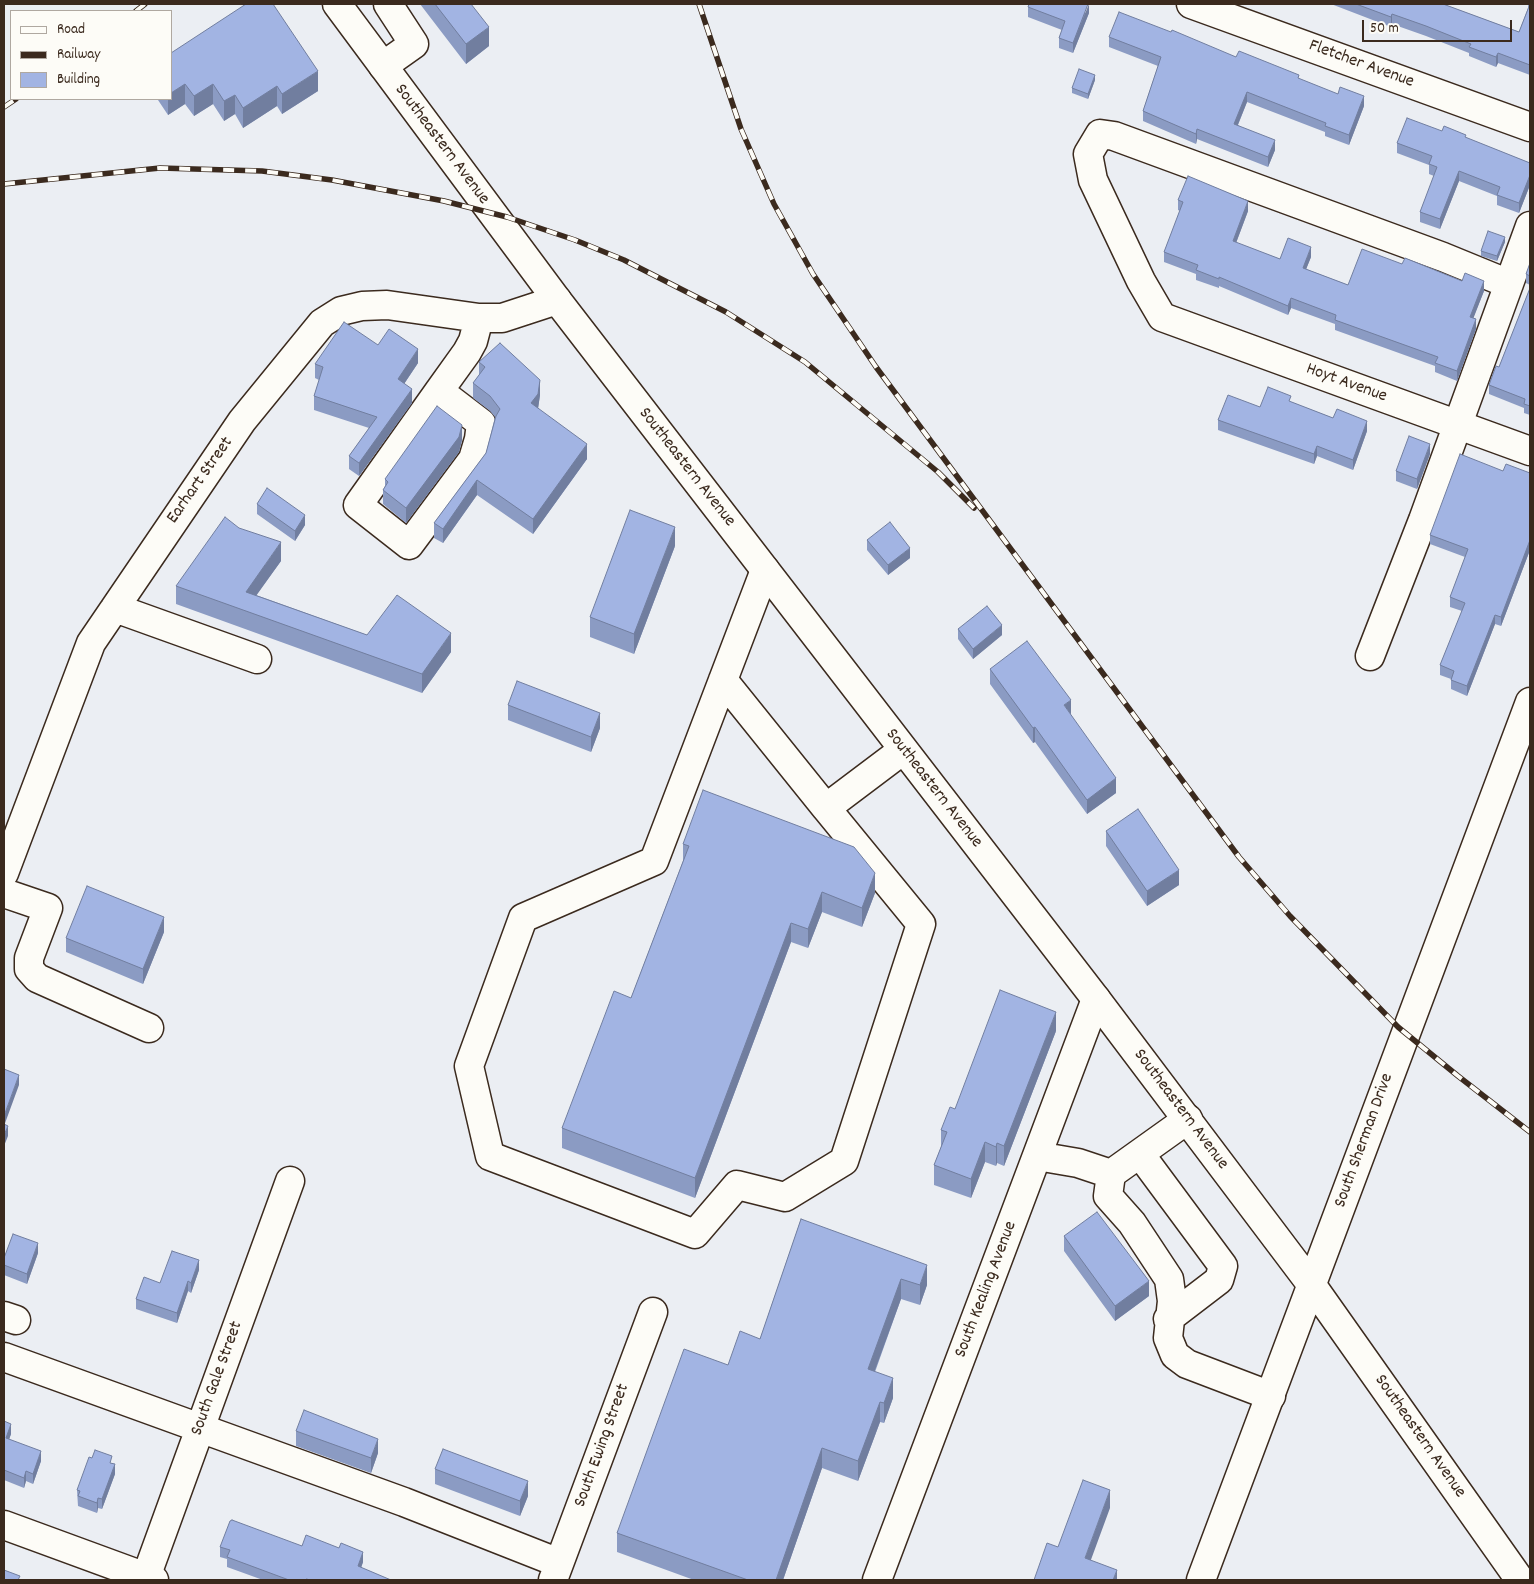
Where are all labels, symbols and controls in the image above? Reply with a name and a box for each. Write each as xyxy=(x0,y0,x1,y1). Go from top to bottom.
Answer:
legend xyxy=(10,10,172,100)
scale bar xyxy=(1364,10,1514,42)
text: 50 m xyxy=(1370,18,1399,40)
text: Road xyxy=(57,19,85,41)
street label: Fletcher Avenue xyxy=(1305,36,1417,94)
text: Railway xyxy=(57,44,100,66)
text: Building xyxy=(57,69,100,91)
street label: Southeastern Avenue xyxy=(389,80,493,210)
street label: Hoyt Avenue xyxy=(1303,359,1389,409)
street label: Southeastern Avenue xyxy=(633,404,739,532)
street label: Earhart Street xyxy=(163,433,239,529)
street label: Southeastern Avenue xyxy=(880,725,986,853)
street label: Southeastern Avenue xyxy=(1128,1045,1232,1175)
street label: South Sherman Drive xyxy=(1331,1071,1399,1211)
street label: South Kealing Avenue xyxy=(951,1219,1023,1361)
street label: South Gale Street xyxy=(187,1319,249,1439)
street label: Southeastern Avenue xyxy=(1368,1371,1470,1503)
street label: South Ewing Street xyxy=(571,1381,635,1511)

